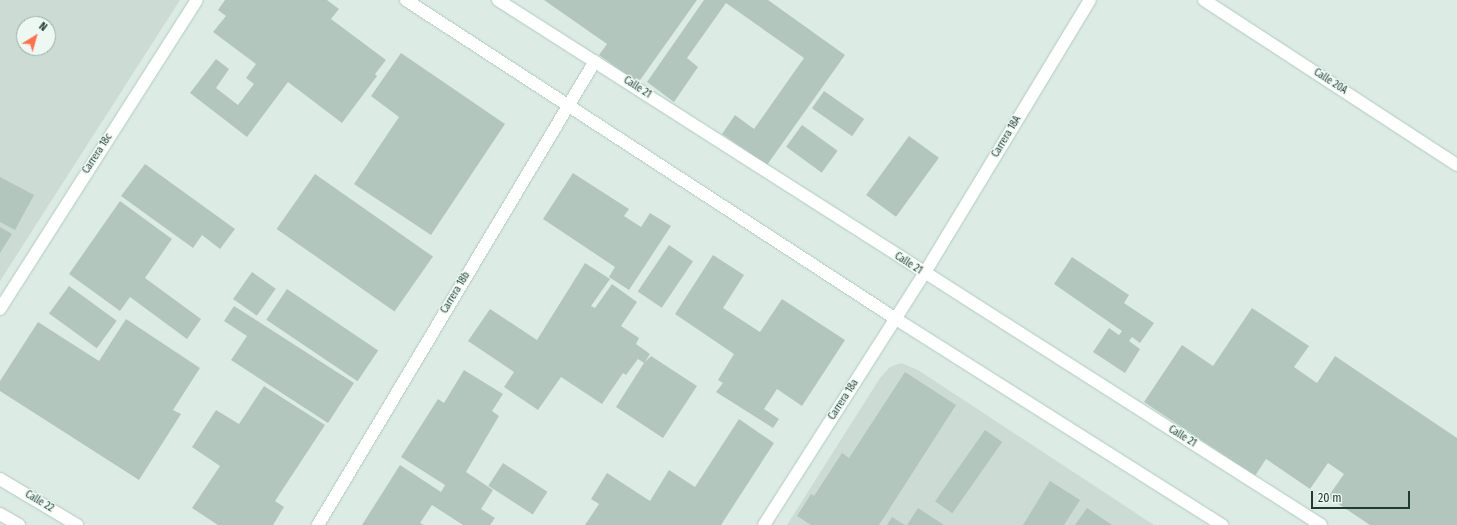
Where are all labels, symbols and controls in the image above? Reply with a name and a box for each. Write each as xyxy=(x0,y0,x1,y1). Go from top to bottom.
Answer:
north arrow xyxy=(16,16,56,56)
text: N xyxy=(36,20,49,34)
street label: Calle 20A xyxy=(1311,67,1349,97)
street label: Calle 21 xyxy=(621,75,653,101)
street label: Carrera 18A xyxy=(990,114,1024,160)
street label: Carrera 18c xyxy=(81,132,115,176)
street label: Calle 21 xyxy=(892,251,924,277)
street label: Carrera 18b xyxy=(439,270,473,316)
street label: Carrera 18a xyxy=(827,378,861,422)
street label: Calle 21 xyxy=(1166,424,1198,450)
scale bar xyxy=(1313,483,1412,509)
street label: Calle 22 xyxy=(23,489,55,515)
text: 20 m xyxy=(1318,491,1342,505)

